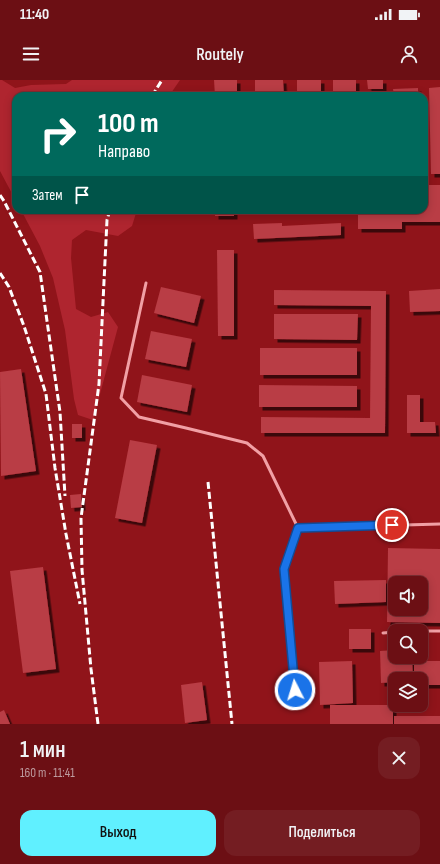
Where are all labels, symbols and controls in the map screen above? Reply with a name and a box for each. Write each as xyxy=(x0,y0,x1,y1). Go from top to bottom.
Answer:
text: 11:40 xyxy=(20,5,49,24)
icon: menu xyxy=(20,43,42,65)
icon: person xyxy=(398,43,420,65)
text: Routely xyxy=(196,44,244,65)
text: 100 m xyxy=(98,107,159,140)
icon: right xyxy=(32,108,84,160)
text: Направо xyxy=(98,141,150,162)
icon: arrive xyxy=(71,184,93,206)
text: Затем xyxy=(32,186,63,205)
pin xyxy=(375,508,409,542)
icon: arrive xyxy=(381,514,403,536)
map controls xyxy=(388,576,428,712)
button: sound xyxy=(388,576,428,616)
button: search xyxy=(388,624,428,664)
position arrow xyxy=(274,669,316,711)
button: layers xyxy=(388,672,428,712)
text: 1 мин xyxy=(20,735,65,764)
button: close xyxy=(378,737,420,779)
text: 160 m · 11:41 xyxy=(20,765,75,781)
button: Выход xyxy=(20,810,216,856)
button: Поделиться xyxy=(224,810,420,856)

